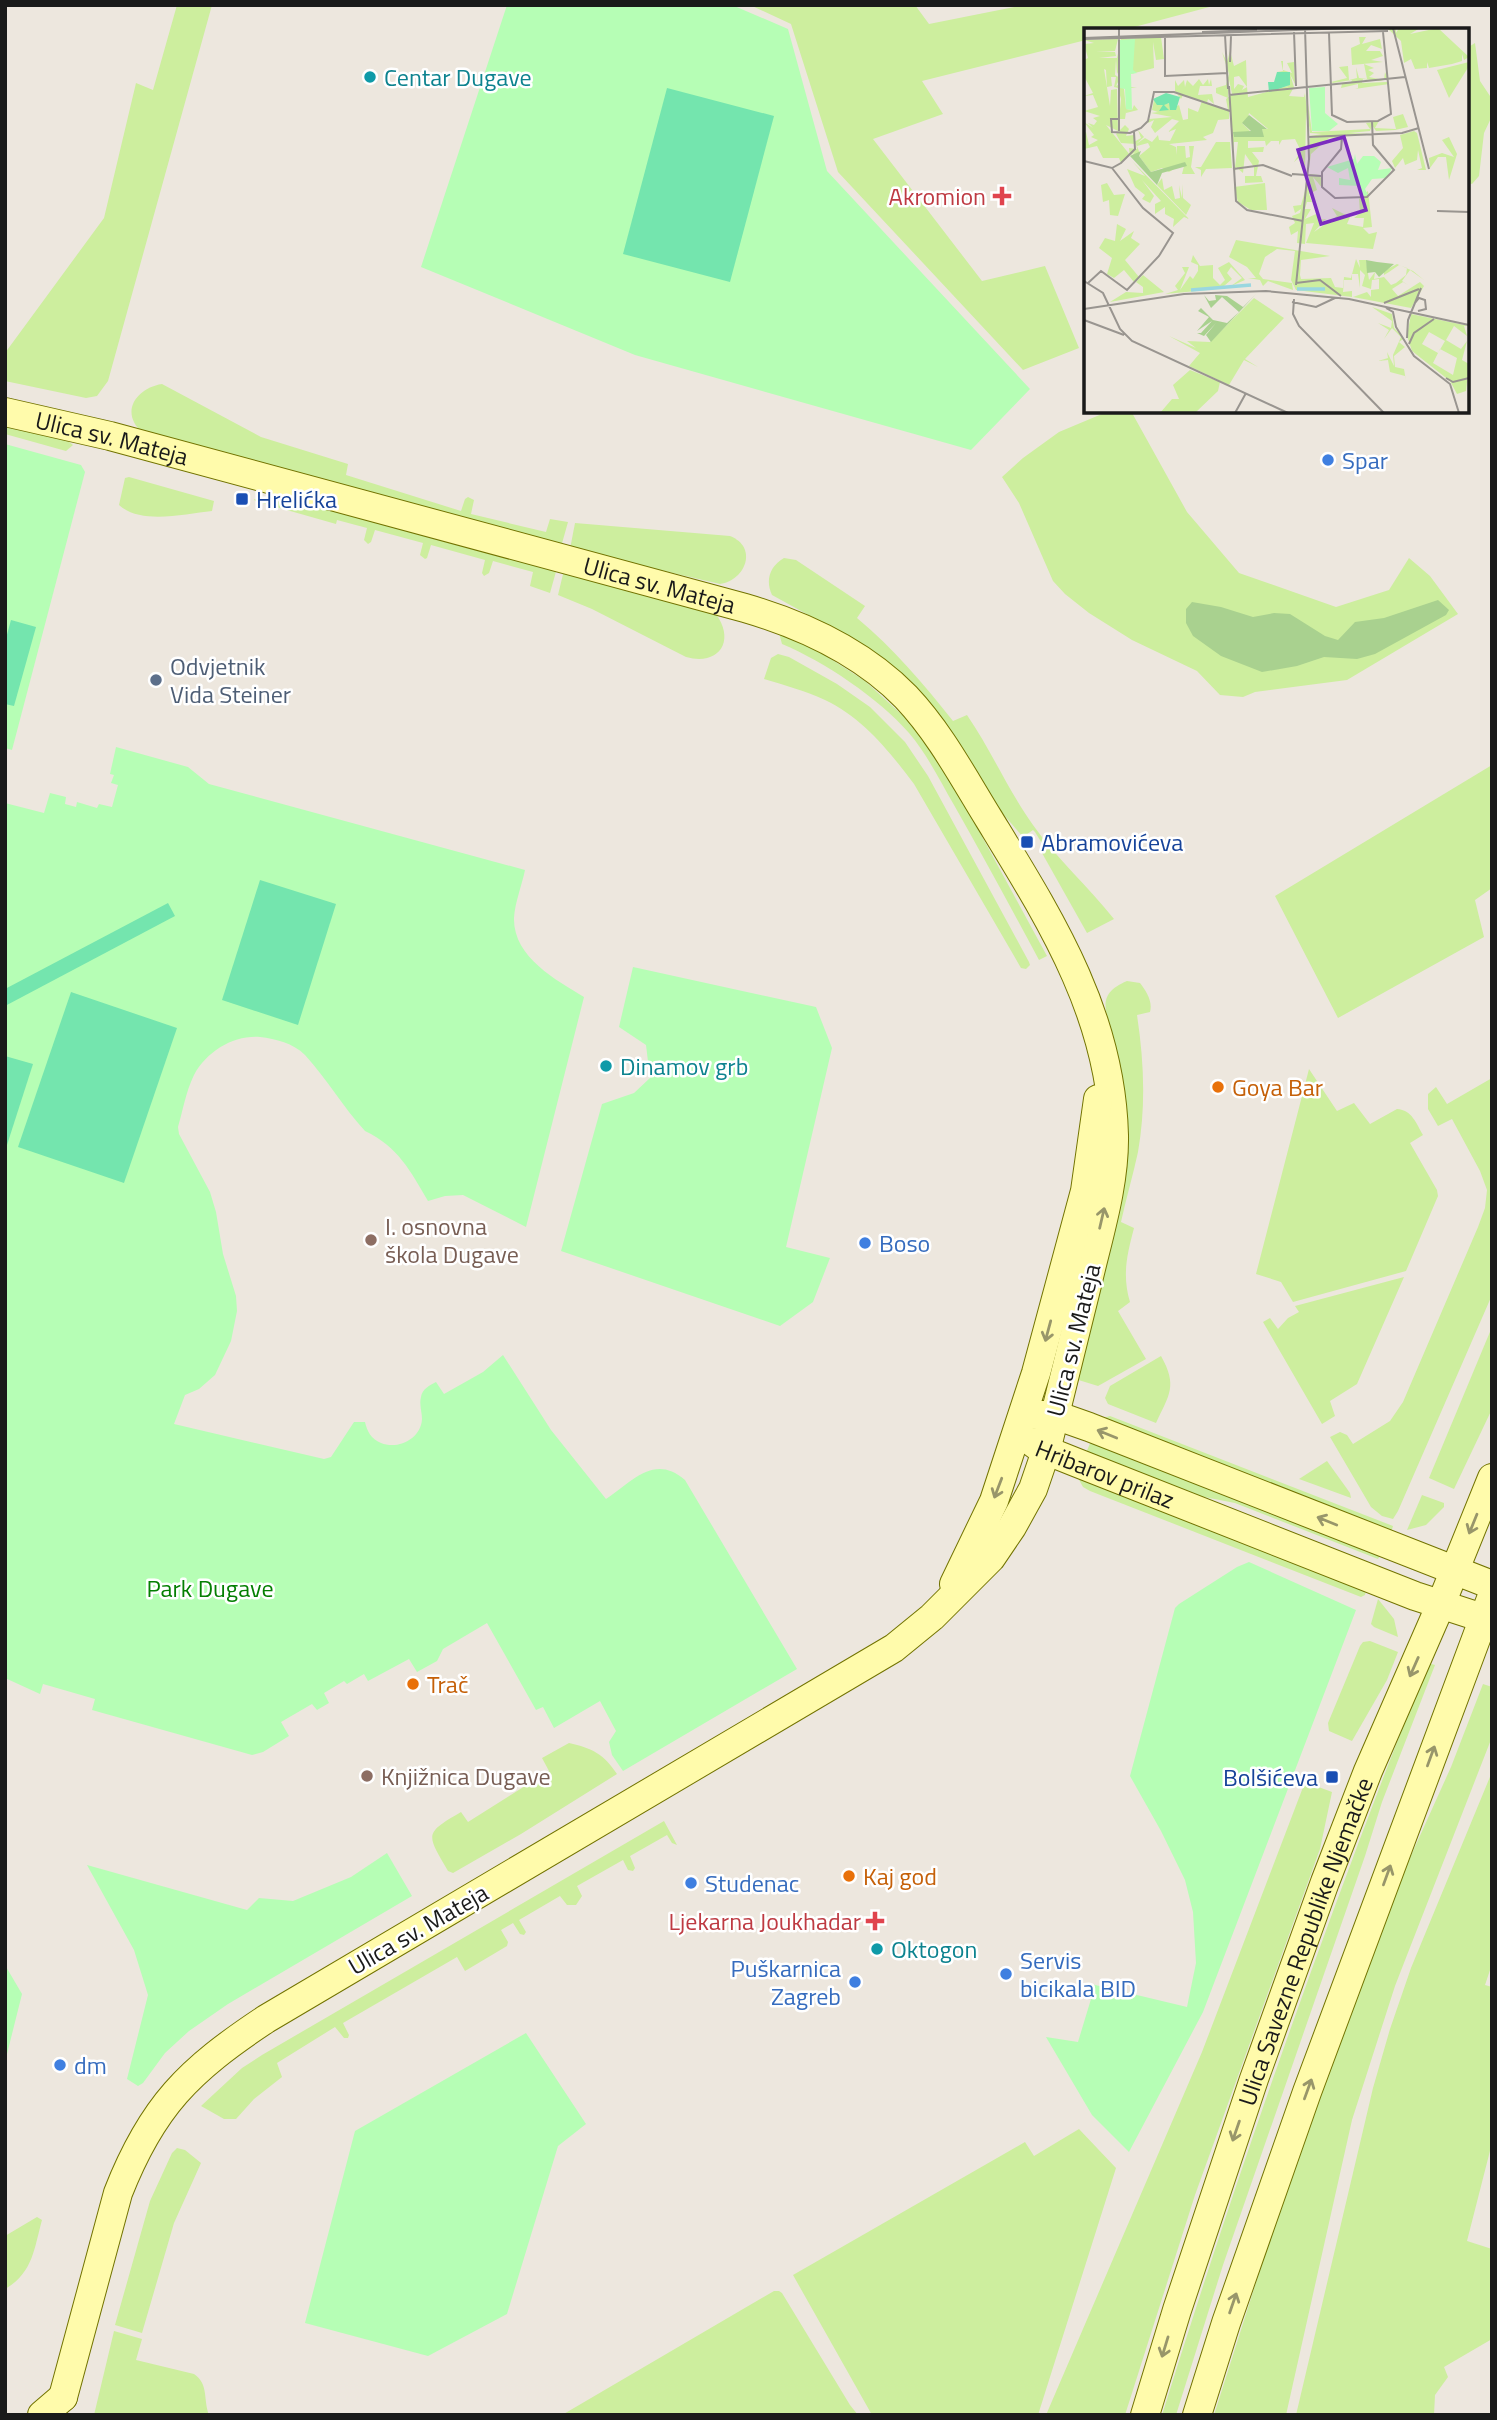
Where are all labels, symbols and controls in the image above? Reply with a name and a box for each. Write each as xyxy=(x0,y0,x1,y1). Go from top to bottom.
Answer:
inset map xyxy=(1084,28,1469,413)
place label: Centar Dugave xyxy=(384,59,532,95)
marker: Centar Dugave xyxy=(362,69,378,85)
place label: Akromion xyxy=(889,178,986,214)
marker: Akromion xyxy=(992,186,1012,206)
street label: Ulica sv. Mateja xyxy=(32,402,192,474)
place label: Spar xyxy=(1342,442,1388,478)
marker: Spar xyxy=(1320,452,1336,468)
place label: Hrelićka xyxy=(256,481,337,517)
marker: Hrelićka xyxy=(234,491,250,507)
street label: Ulica sv. Mateja xyxy=(579,547,740,623)
place label: Odvjetnik Vida Steiner xyxy=(170,648,291,712)
marker: Odvjetnik Vida Steiner xyxy=(148,672,164,688)
place label: Abramovićeva xyxy=(1041,824,1183,860)
marker: Abramovićeva xyxy=(1019,834,1035,850)
place label: Dinamov grb xyxy=(620,1048,748,1084)
marker: Dinamov grb xyxy=(598,1058,614,1074)
place label: Goya Bar xyxy=(1232,1069,1323,1105)
marker: Goya Bar xyxy=(1210,1079,1226,1095)
one-way arrow xyxy=(1097,1207,1110,1229)
place label: I. osnovna škola Dugave xyxy=(385,1208,519,1272)
place label: Boso xyxy=(879,1225,930,1261)
marker: I. osnovna škola Dugave xyxy=(363,1232,379,1248)
marker: Boso xyxy=(857,1235,873,1251)
street label: Ulica sv. Mateja xyxy=(1037,1260,1109,1420)
one-way arrow xyxy=(1041,1320,1054,1342)
one-way arrow xyxy=(1097,1427,1119,1440)
street label: Hribarov prilaz xyxy=(1030,1430,1180,1517)
one-way arrow xyxy=(991,1476,1004,1498)
one-way arrow xyxy=(1465,1513,1478,1535)
one-way arrow xyxy=(1317,1514,1338,1527)
park label: Park Dugave xyxy=(146,1570,274,1606)
one-way arrow xyxy=(1407,1656,1420,1677)
place label: Trač xyxy=(427,1666,468,1702)
marker: Trač xyxy=(405,1676,421,1692)
one-way arrow xyxy=(1425,1745,1438,1767)
place label: Knjižnica Dugave xyxy=(381,1758,551,1794)
place label: Bolšićeva xyxy=(1223,1759,1318,1795)
marker: Knjižnica Dugave xyxy=(359,1768,375,1784)
marker: Bolšićeva xyxy=(1324,1769,1340,1785)
street label: Ulica Savezne Republike Njemačke xyxy=(1228,1772,1382,2110)
place label: Kaj god xyxy=(863,1858,937,1894)
one-way arrow xyxy=(1381,1864,1394,1886)
place label: Studenac xyxy=(705,1865,799,1901)
marker: Kaj god xyxy=(841,1868,857,1884)
street label: Ulica sv. Mateja xyxy=(341,1874,495,1984)
marker: Studenac xyxy=(683,1875,699,1891)
place label: Ljekarna Joukhadar xyxy=(669,1903,861,1939)
marker: Ljekarna Joukhadar xyxy=(867,1913,883,1929)
place label: Oktogon xyxy=(891,1931,977,1967)
marker: Oktogon xyxy=(869,1941,885,1957)
place label: Servis bicikala BID xyxy=(1020,1942,1136,2006)
place label: Puškarnica Zagreb xyxy=(730,1950,841,2014)
marker: Servis bicikala BID xyxy=(998,1966,1014,1982)
marker: Puškarnica Zagreb xyxy=(847,1974,863,1990)
place label: dm xyxy=(74,2047,107,2083)
marker: dm xyxy=(52,2057,68,2073)
one-way arrow xyxy=(1303,2078,1316,2100)
one-way arrow xyxy=(1229,2120,1242,2142)
one-way arrow xyxy=(1227,2292,1240,2314)
one-way arrow xyxy=(1158,2336,1171,2358)

